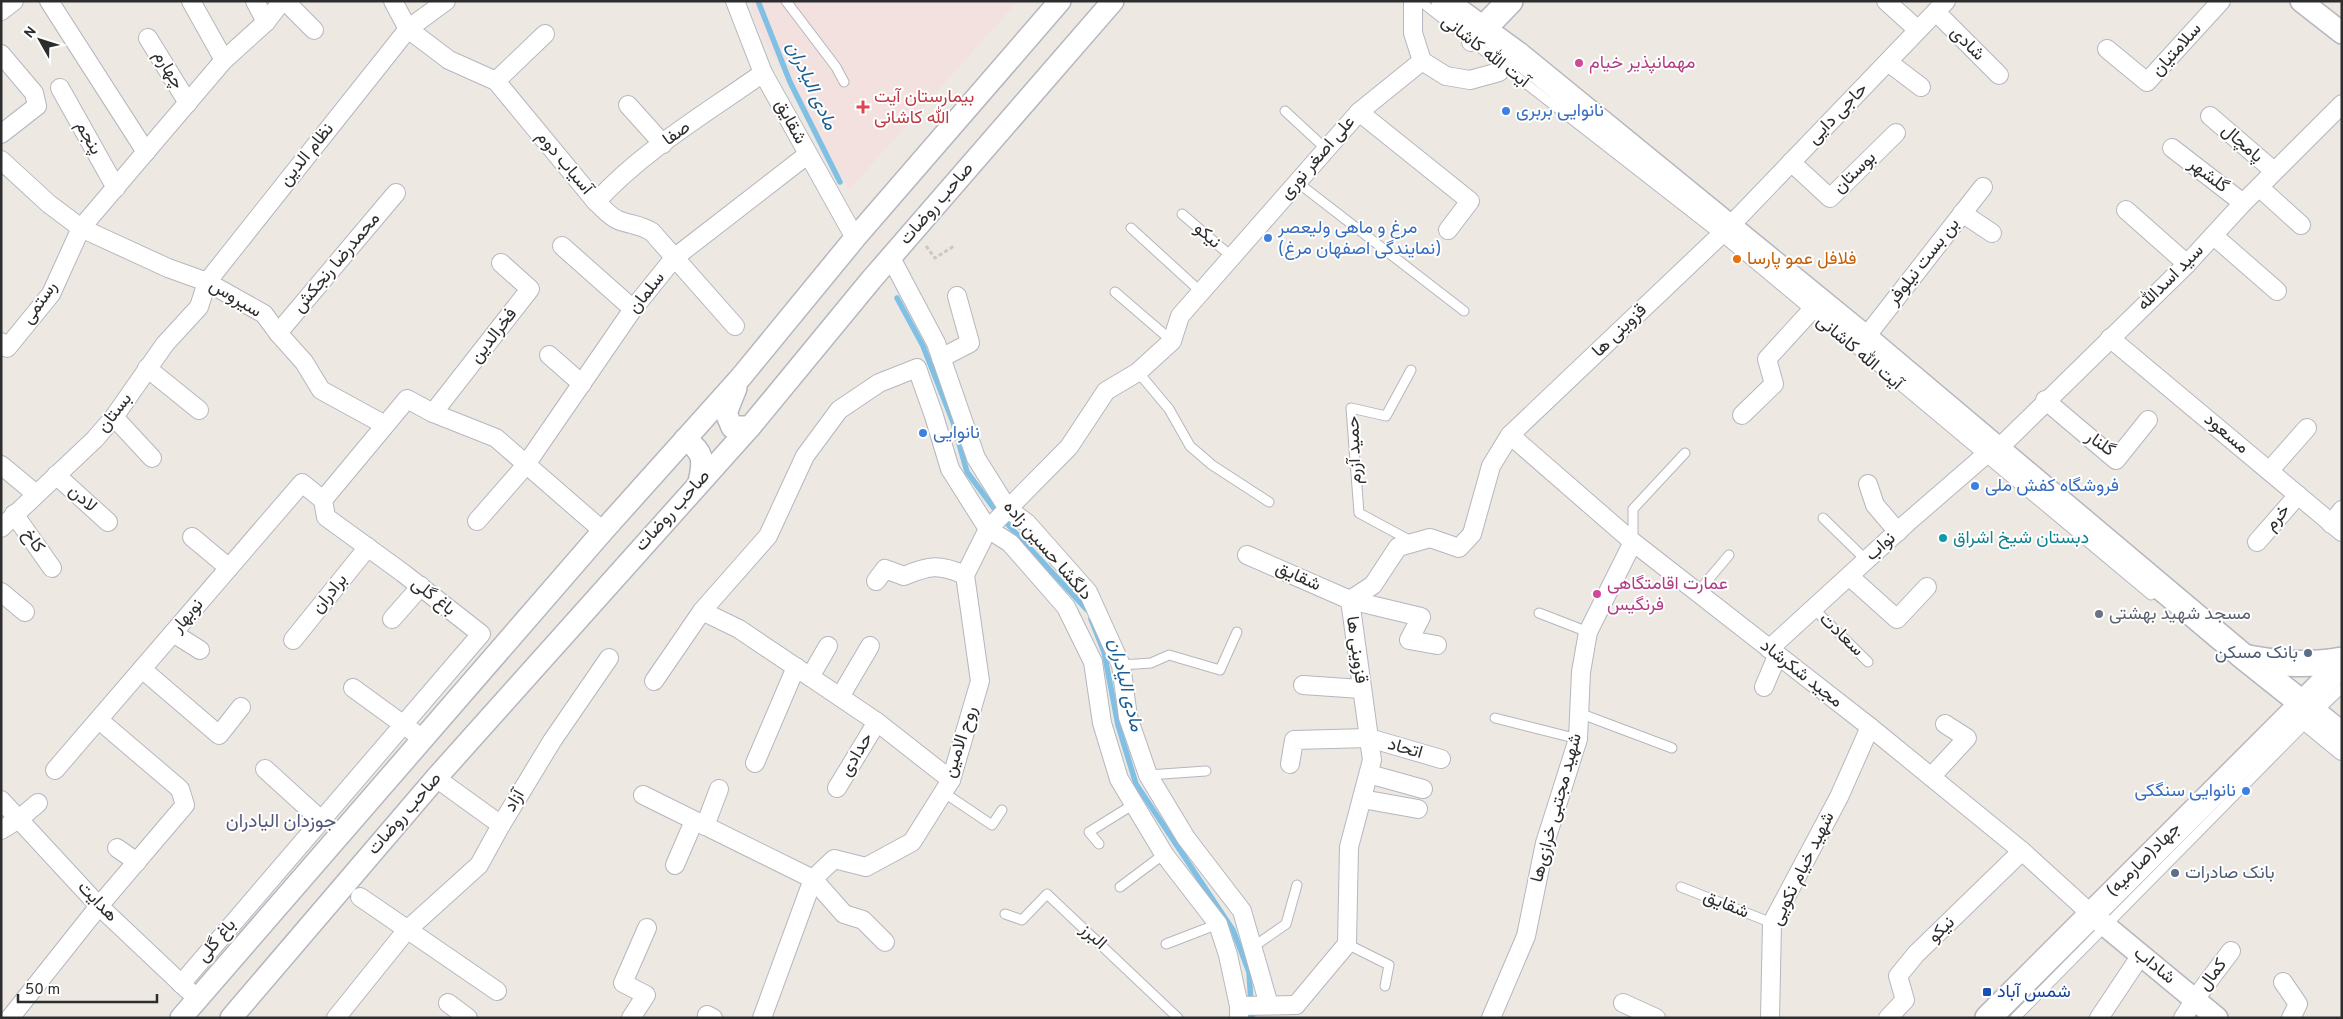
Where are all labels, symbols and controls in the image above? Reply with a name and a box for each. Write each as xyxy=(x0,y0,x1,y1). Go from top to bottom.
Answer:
street label: آیت الله کاشانی xyxy=(1436,10,1536,95)
north arrow xyxy=(15,15,65,65)
street label: سلامتیان xyxy=(2147,18,2207,82)
street label: شادی xyxy=(1945,22,1989,66)
text: N xyxy=(21,24,41,42)
water label: مادی الیادران xyxy=(780,38,842,135)
street label: چهارم xyxy=(148,46,188,94)
place label: مهمانپذیر خیام xyxy=(1589,52,1695,75)
marker: مهمانپذیر خیام xyxy=(1573,57,1585,69)
street label: حاجی دایی xyxy=(1803,78,1873,150)
place label: بیمارستان آیت الله کاشانی xyxy=(874,86,974,130)
street label: شقایق xyxy=(769,96,811,148)
marker: بیمارستان آیت الله کاشانی xyxy=(856,100,870,114)
place label: نانوایی بربری xyxy=(1516,100,1604,123)
marker: نانوایی بربری xyxy=(1500,105,1512,117)
street label: علی اصغر نوری xyxy=(1275,111,1361,205)
street label: صفا xyxy=(659,116,695,152)
street label: پنجم xyxy=(69,117,107,159)
street label: نظام الدین xyxy=(274,119,340,191)
street label: پامچال xyxy=(2216,119,2268,169)
street label: آسیاب دوم xyxy=(530,126,599,201)
street label: بوستان xyxy=(1829,147,1881,199)
street label: گلشهر xyxy=(2182,153,2233,199)
street label: صاحب روضات xyxy=(895,158,979,250)
street label: محمدرضا رنجکش xyxy=(288,208,386,318)
street label: بن بست نیلوفر xyxy=(1882,214,1965,311)
place label: مرغ و ماهی ولیعصر (نمایندگی اصفهان مرغ) xyxy=(1277,217,1441,261)
street label: نیکو xyxy=(1189,218,1225,254)
marker: مرغ و ماهی ولیعصر (نمایندگی اصفهان مرغ) xyxy=(1262,232,1274,244)
street label: سید اسدالله xyxy=(2132,239,2209,316)
place label: فلافل عمو پارسا xyxy=(1747,248,1857,271)
marker: فلافل عمو پارسا xyxy=(1731,253,1743,265)
street label: سلمان xyxy=(623,267,671,319)
street label: سیروس xyxy=(205,274,265,324)
street label: رستمی xyxy=(17,277,63,329)
street label: قزوینی ها xyxy=(1588,299,1652,363)
street label: فخرالدین xyxy=(465,304,523,368)
street label: آیت الله کاشانی xyxy=(1811,309,1909,397)
street label: بستان xyxy=(92,388,138,438)
street label: مسعود xyxy=(2199,409,2253,459)
street label: حمید آزرم xyxy=(1342,416,1368,484)
place label: نانوایی xyxy=(933,422,980,445)
street label: گلنار xyxy=(2080,425,2119,462)
marker: نانوایی xyxy=(917,427,929,439)
street label: صاحب روضات xyxy=(630,465,716,557)
place label: فروشگاه کفش ملی xyxy=(1985,475,2119,498)
street label: لادن xyxy=(63,480,101,518)
marker: فروشگاه کفش ملی xyxy=(1969,480,1981,492)
street label: دلگشا حسین زاده xyxy=(997,496,1097,606)
street label: خرم xyxy=(2260,500,2296,536)
street label: کاخ xyxy=(16,524,50,558)
street label: نواب xyxy=(1861,527,1901,567)
place label: دبستان شیخ اشراق xyxy=(1953,527,2089,550)
marker: دبستان شیخ اشراق xyxy=(1937,532,1949,544)
street label: شقایق xyxy=(1272,557,1324,597)
street label: برادران xyxy=(307,569,353,619)
street label: باغ گلی xyxy=(406,573,460,621)
place label: عمارت اقامتگاهی فرنگیس xyxy=(1607,573,1728,617)
marker: عمارت اقامتگاهی فرنگیس xyxy=(1591,588,1603,600)
street label: نوبهار xyxy=(166,594,209,639)
place label: مسجد شهید بهشتی xyxy=(2109,603,2251,626)
street label: سعادت xyxy=(1814,608,1868,662)
marker: مسجد شهید بهشتی xyxy=(2093,608,2105,620)
street label: قزوینی ها xyxy=(1340,615,1372,685)
street label: مجید شکرشاد xyxy=(1755,635,1847,713)
water label: مادی الیادران xyxy=(1102,636,1148,735)
place label: بانک مسکن xyxy=(2215,642,2298,665)
marker: بانک مسکن xyxy=(2302,647,2314,659)
street label: روح الامین xyxy=(939,703,983,781)
street label: حدادی xyxy=(835,729,879,781)
street label: شهید مجتبی خرازی‌ها xyxy=(1526,731,1588,885)
street label: اتحاد xyxy=(1385,733,1425,765)
street label: صاحب روضات xyxy=(363,768,447,860)
place label: نانوایی سنگکی xyxy=(2135,780,2236,803)
street label: آزاد xyxy=(500,784,531,816)
marker: نانوایی سنگکی xyxy=(2240,785,2252,797)
street label: شهید خیام نکویی xyxy=(1766,808,1840,930)
district label: جوزدان الیادران xyxy=(226,810,336,834)
street label: جهاد(صارمیه) xyxy=(2102,818,2186,902)
place label: بانک صادرات xyxy=(2185,862,2275,885)
marker: بانک صادرات xyxy=(2169,867,2181,879)
street label: هدایت xyxy=(72,877,122,927)
street label: شقایق xyxy=(1700,885,1752,925)
street label: نیکو xyxy=(1924,912,1960,948)
street label: باغ گلی xyxy=(192,914,242,968)
street label: البرز xyxy=(1074,918,1111,955)
street label: شاداب xyxy=(2128,942,2180,990)
street label: کمال xyxy=(2193,954,2233,996)
scale bar xyxy=(18,972,156,1004)
text: 50 m xyxy=(25,981,60,1000)
place label: شمس آباد xyxy=(1997,981,2071,1004)
marker: شمس آباد xyxy=(1981,986,1993,998)

